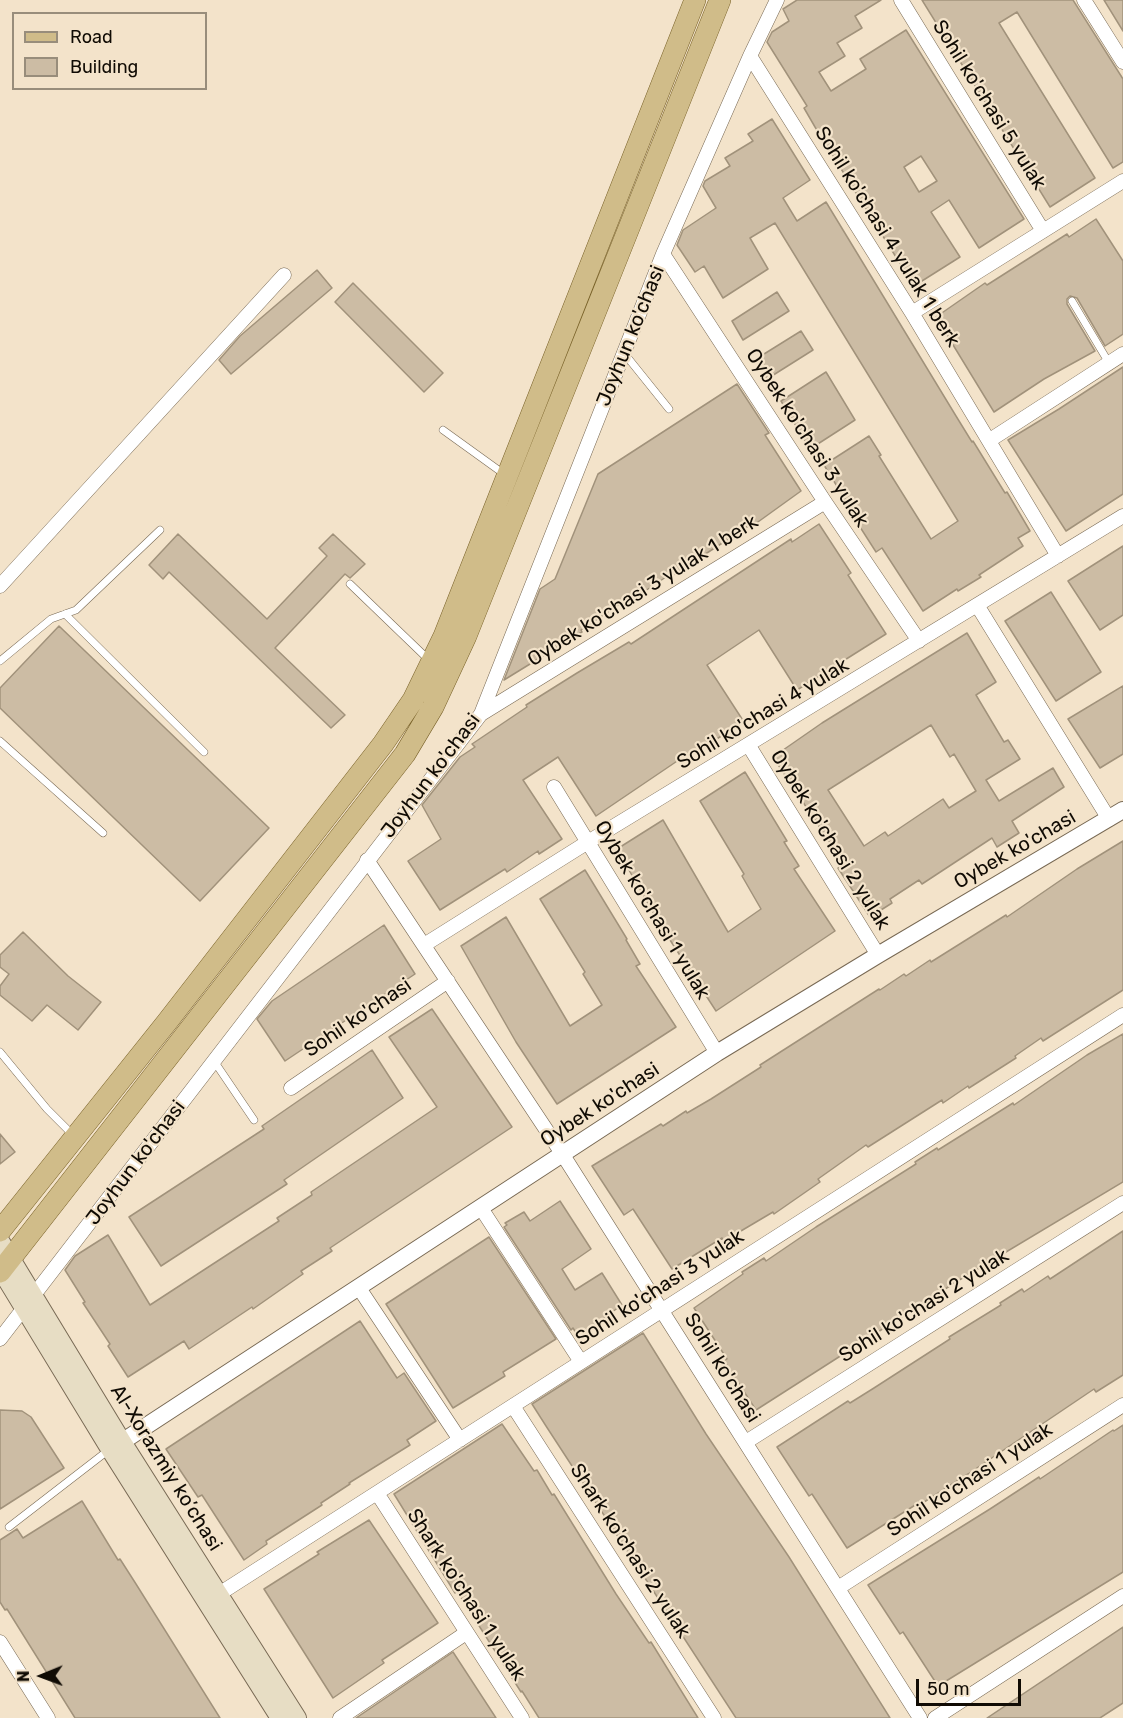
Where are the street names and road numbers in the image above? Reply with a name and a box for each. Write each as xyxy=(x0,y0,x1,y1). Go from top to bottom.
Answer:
street label: Sohil ko'chasi 5 yulak xyxy=(927,16,1051,194)
street label: Sohil ko'chasi 4 yulak 1 berk xyxy=(809,122,965,352)
street label: Joyhun ko'chasi xyxy=(592,262,670,410)
street label: Oybek ko'chasi 3 yulak xyxy=(740,344,874,532)
street label: Oybek ko'chasi 3 yulak 1 berk xyxy=(523,510,763,672)
street label: Sohil ko'chasi 4 yulak xyxy=(673,653,853,775)
street label: Joyhun ko'chasi xyxy=(376,709,486,843)
street label: Oybek ko'chasi 2 yulak xyxy=(765,746,895,934)
street label: Oybek ko'chasi xyxy=(950,805,1080,895)
street label: Oybek ko'chasi 1 yulak xyxy=(589,816,715,1004)
street label: Sohil ko'chasi xyxy=(300,973,416,1063)
street label: Oybek ko'chasi xyxy=(536,1058,664,1152)
street label: Joyhun ko'chasi xyxy=(81,1096,191,1230)
street label: Sohil ko'chasi 3 yulak xyxy=(571,1225,749,1351)
street label: Sohil ko'chasi 2 yulak xyxy=(835,1244,1013,1368)
street label: Sohil ko'chasi xyxy=(679,1309,765,1427)
street label: Al-Xorazmiy ko’chasi xyxy=(105,1380,227,1556)
street label: Sohil ko'chasi 1 yulak xyxy=(883,1418,1057,1542)
street label: Shark ko'chasi 2 yulak xyxy=(565,1459,695,1643)
street label: Shark ko'chasi 1 yulak xyxy=(401,1505,531,1685)

